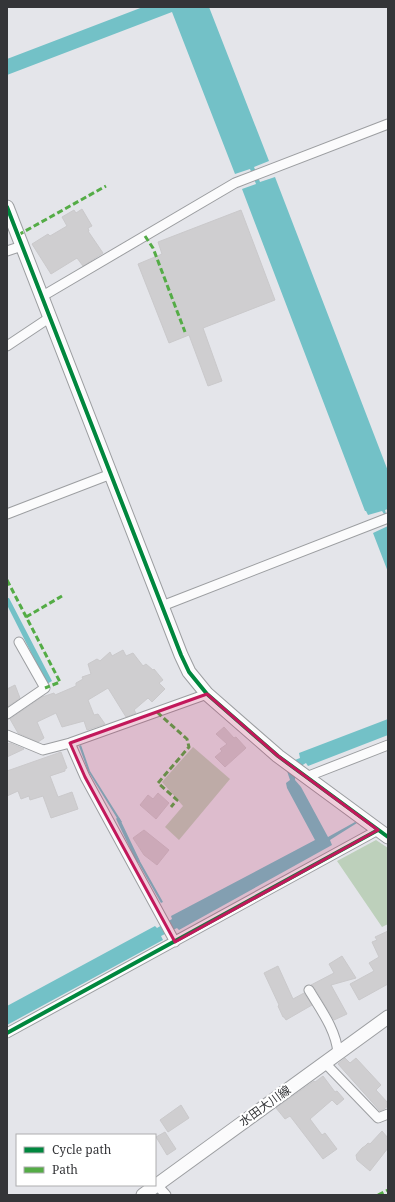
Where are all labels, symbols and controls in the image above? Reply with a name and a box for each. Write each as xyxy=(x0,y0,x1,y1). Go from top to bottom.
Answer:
street label: 水田大川線 xyxy=(235,1081,294,1130)
legend xyxy=(16,1134,156,1186)
text: Cycle path xyxy=(52,1141,112,1158)
text: Path xyxy=(52,1161,78,1178)

